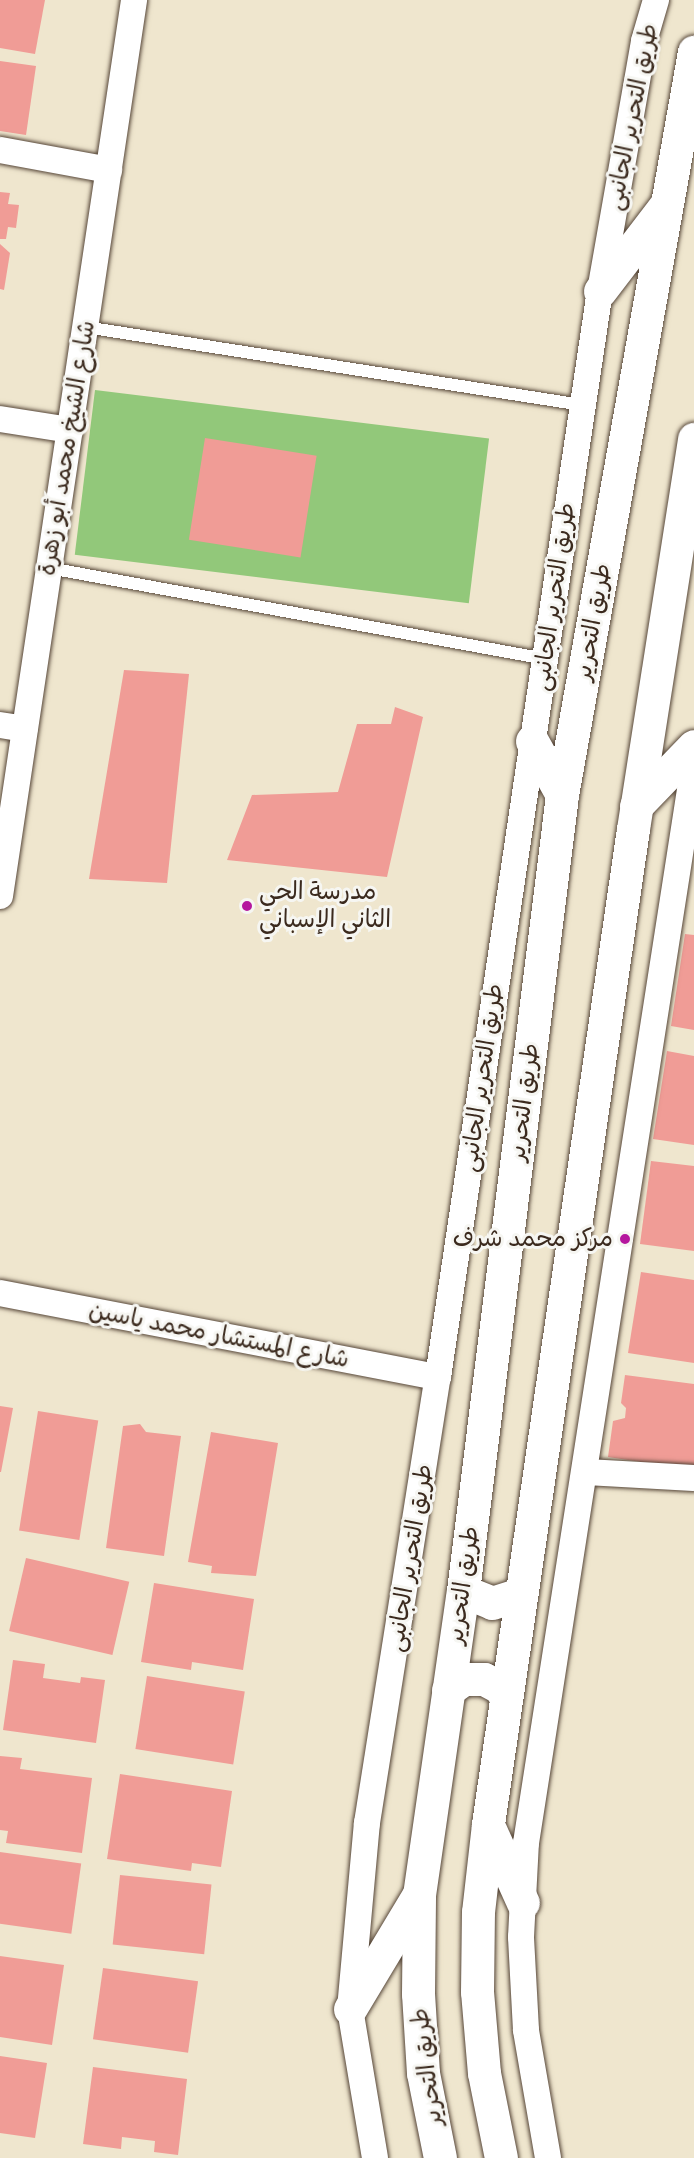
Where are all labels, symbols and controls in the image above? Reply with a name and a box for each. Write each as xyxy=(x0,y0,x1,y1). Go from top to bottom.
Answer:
street label: طريق التحرير الجانبى xyxy=(600,21,664,213)
street label: شارع الشيخ محمد أبو زهرة xyxy=(33,318,101,578)
street label: طريق التحرير الجانبى xyxy=(527,501,581,693)
street label: طريق التحرير xyxy=(569,561,617,683)
place label: مدرسة الحي الثاني الإسباني xyxy=(259,878,391,934)
marker: مدرسة الحي الثاني الإسباني xyxy=(240,899,254,913)
street label: طريق التحرير الجانبى xyxy=(455,982,509,1174)
street label: طريق التحرير xyxy=(502,1041,546,1163)
place label: مركز محمد شرف xyxy=(453,1225,613,1253)
marker: مركز محمد شرف xyxy=(618,1232,632,1246)
street label: شارع المستشار محمد ياسين xyxy=(86,1296,352,1374)
street label: طريق التحرير الجانبى xyxy=(381,1462,439,1654)
street label: طريق التحرير xyxy=(440,1524,486,1646)
street label: طريق التحرير xyxy=(405,2006,449,2128)

